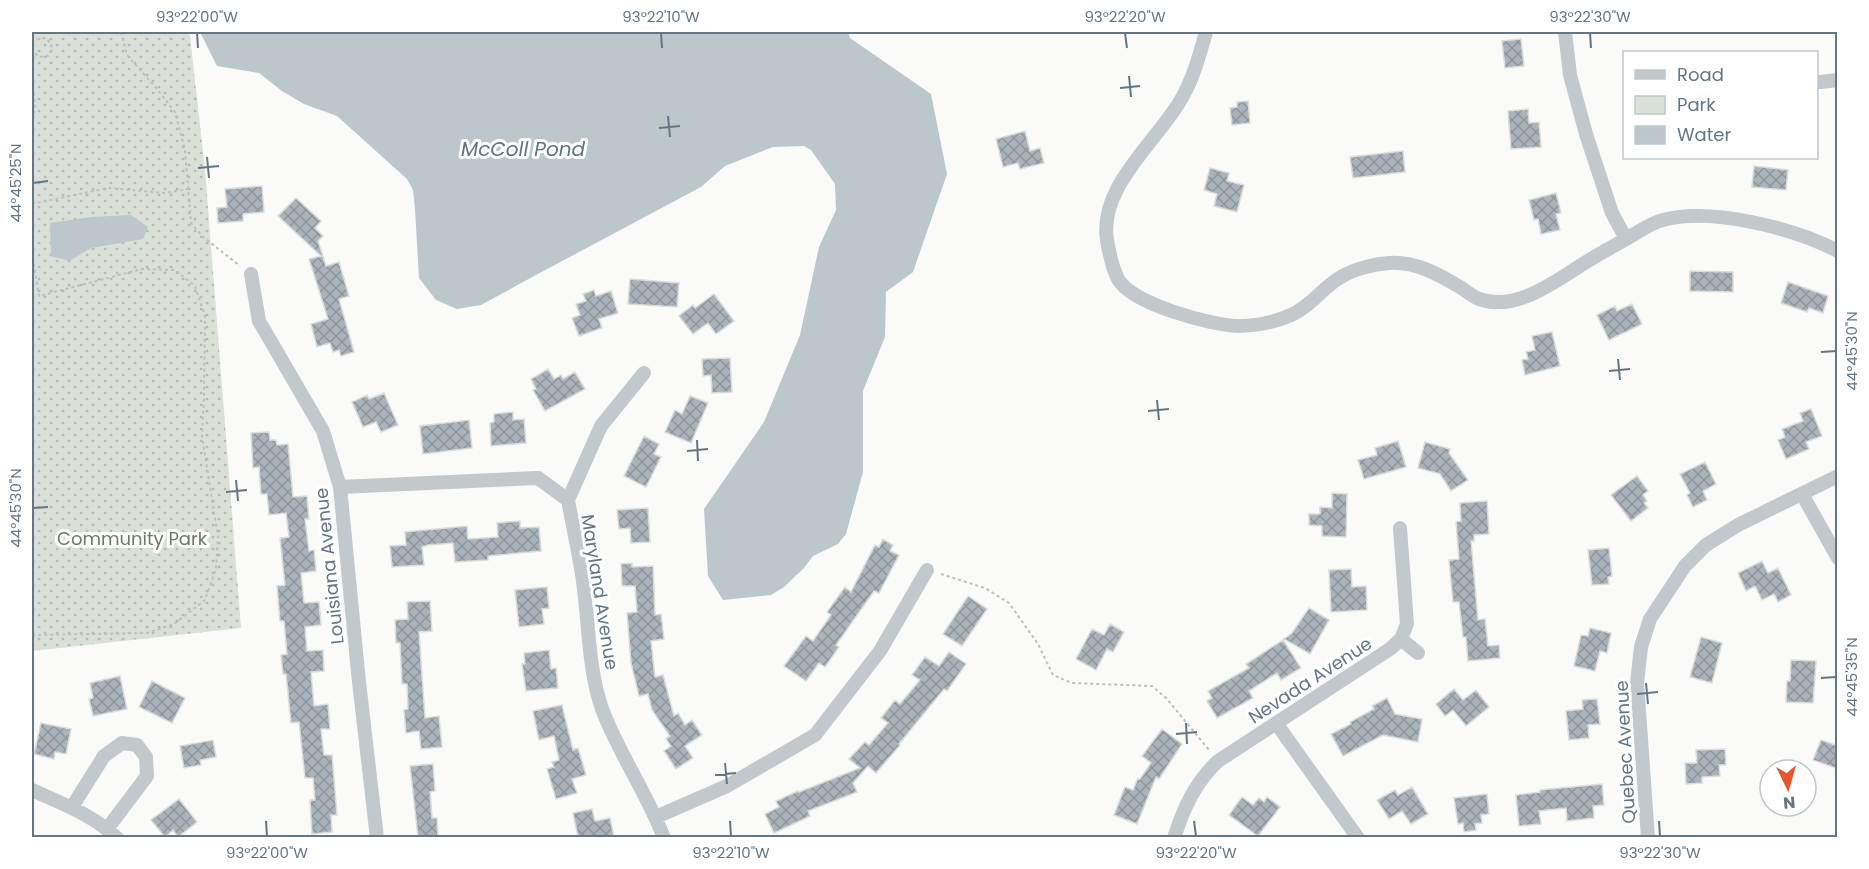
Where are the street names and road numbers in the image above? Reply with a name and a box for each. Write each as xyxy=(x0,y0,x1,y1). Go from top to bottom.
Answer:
street label: Louisiana Avenue xyxy=(308,486,350,646)
street label: Maryland Avenue xyxy=(575,512,625,672)
street label: Nevada Avenue xyxy=(1243,631,1377,729)
street label: Quebec Avenue xyxy=(1609,680,1641,824)

